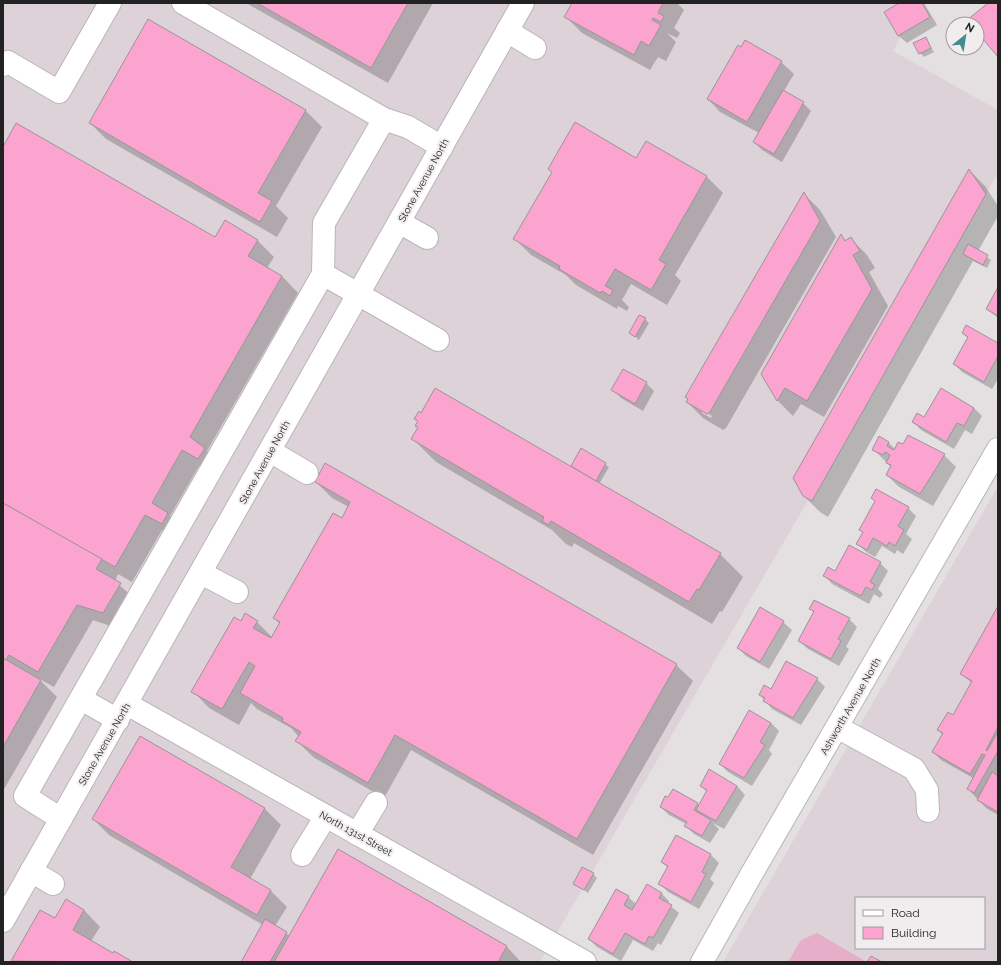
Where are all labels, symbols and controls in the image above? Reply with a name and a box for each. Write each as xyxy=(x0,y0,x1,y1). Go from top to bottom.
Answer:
north arrow xyxy=(945,16,985,56)
text: N xyxy=(963,20,977,36)
street label: Stone Avenue North xyxy=(396,137,451,224)
street label: Stone Avenue North xyxy=(237,419,292,506)
street label: Ashworth Avenue North xyxy=(818,656,883,757)
street label: Stone Avenue North xyxy=(76,701,133,787)
street label: North 131st Street xyxy=(318,809,394,858)
legend xyxy=(855,897,985,949)
text: Road xyxy=(891,906,920,920)
text: Building xyxy=(891,926,937,940)

